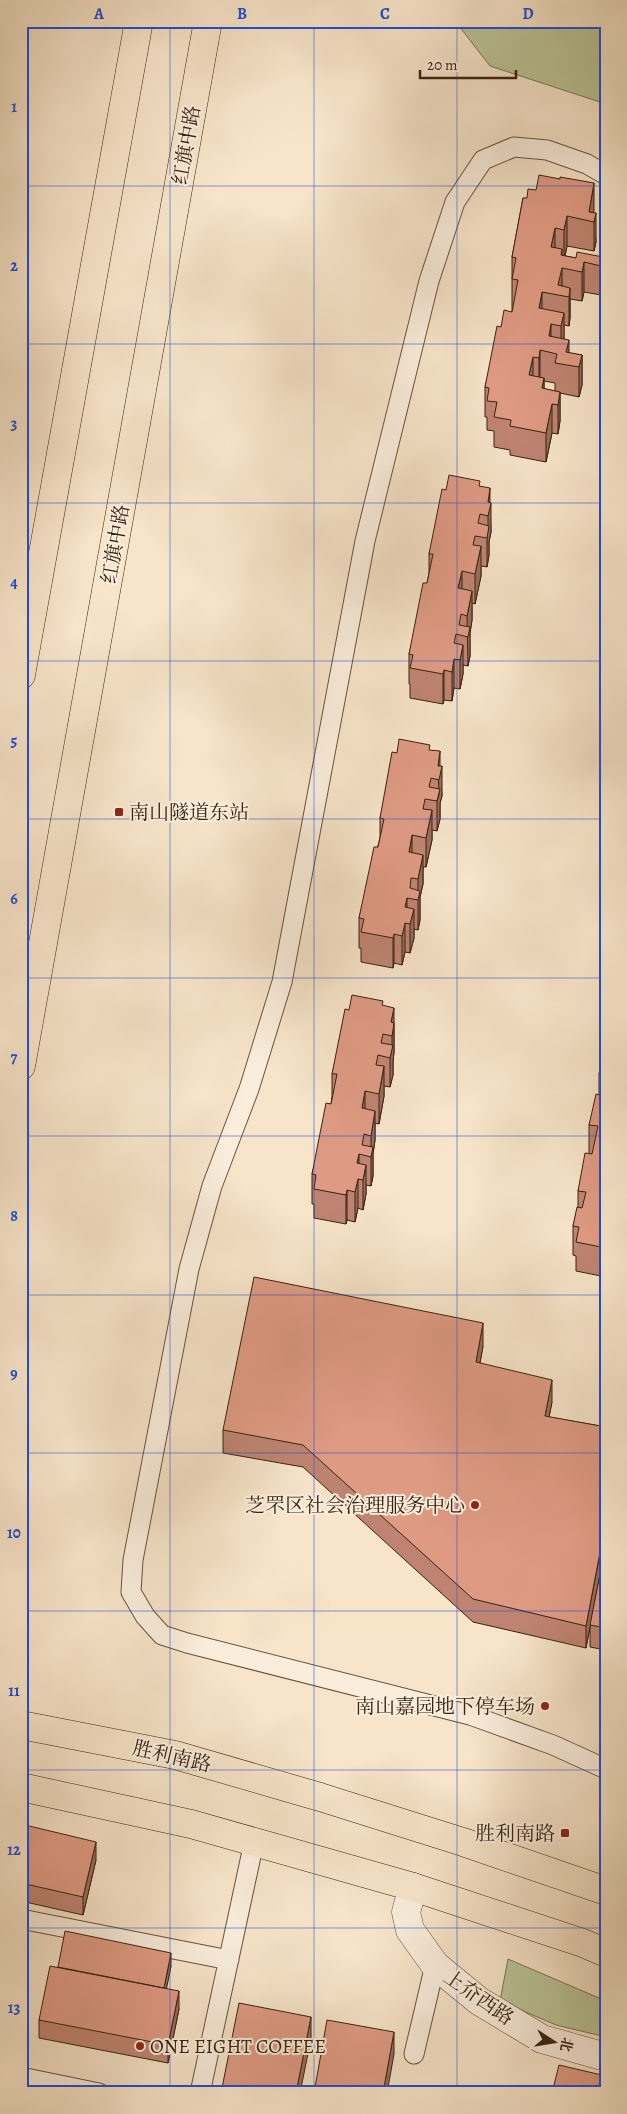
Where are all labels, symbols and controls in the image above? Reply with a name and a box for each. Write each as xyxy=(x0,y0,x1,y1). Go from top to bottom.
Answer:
text: A xyxy=(93,3,105,25)
text: B xyxy=(237,3,247,25)
text: C xyxy=(380,3,390,25)
text: D xyxy=(522,3,534,25)
scale bar xyxy=(420,48,516,80)
text: 20 m xyxy=(427,55,458,75)
text: 1 xyxy=(11,96,17,118)
street label: 红旗中路 xyxy=(166,103,207,187)
text: 2 xyxy=(10,255,18,277)
text: 3 xyxy=(11,413,18,435)
street label: 红旗中路 xyxy=(95,502,136,586)
text: 4 xyxy=(10,572,18,594)
text: 5 xyxy=(11,730,18,752)
place label: 南山隧道东站 xyxy=(129,799,249,826)
marker: 南山隧道东站 xyxy=(113,806,125,818)
text: 6 xyxy=(10,888,18,910)
text: 7 xyxy=(11,1047,18,1069)
text: 8 xyxy=(10,1205,18,1227)
text: 9 xyxy=(10,1363,18,1385)
place label: 芝罘区社会治理服务中心 xyxy=(245,1492,465,1519)
marker: 芝罘区社会治理服务中心 xyxy=(469,1499,481,1511)
text: 10 xyxy=(7,1522,21,1544)
text: 11 xyxy=(8,1680,20,1702)
place label: 南山嘉园地下停车场 xyxy=(355,1693,535,1720)
marker: 南山嘉园地下停车场 xyxy=(539,1700,551,1712)
street label: 胜利南路 xyxy=(130,1734,214,1779)
place label: 胜利南路 xyxy=(475,1820,555,1847)
marker: 胜利南路 xyxy=(559,1827,571,1839)
text: 12 xyxy=(7,1839,21,1861)
street label: 上夼西路 xyxy=(438,1963,519,2031)
text: 13 xyxy=(8,1997,20,2019)
north arrow xyxy=(530,2016,580,2066)
place label: ONE EIGHT COFFEE xyxy=(150,2033,326,2060)
text: 北 xyxy=(555,2036,577,2053)
marker: ONE EIGHT COFFEE xyxy=(134,2040,146,2052)

